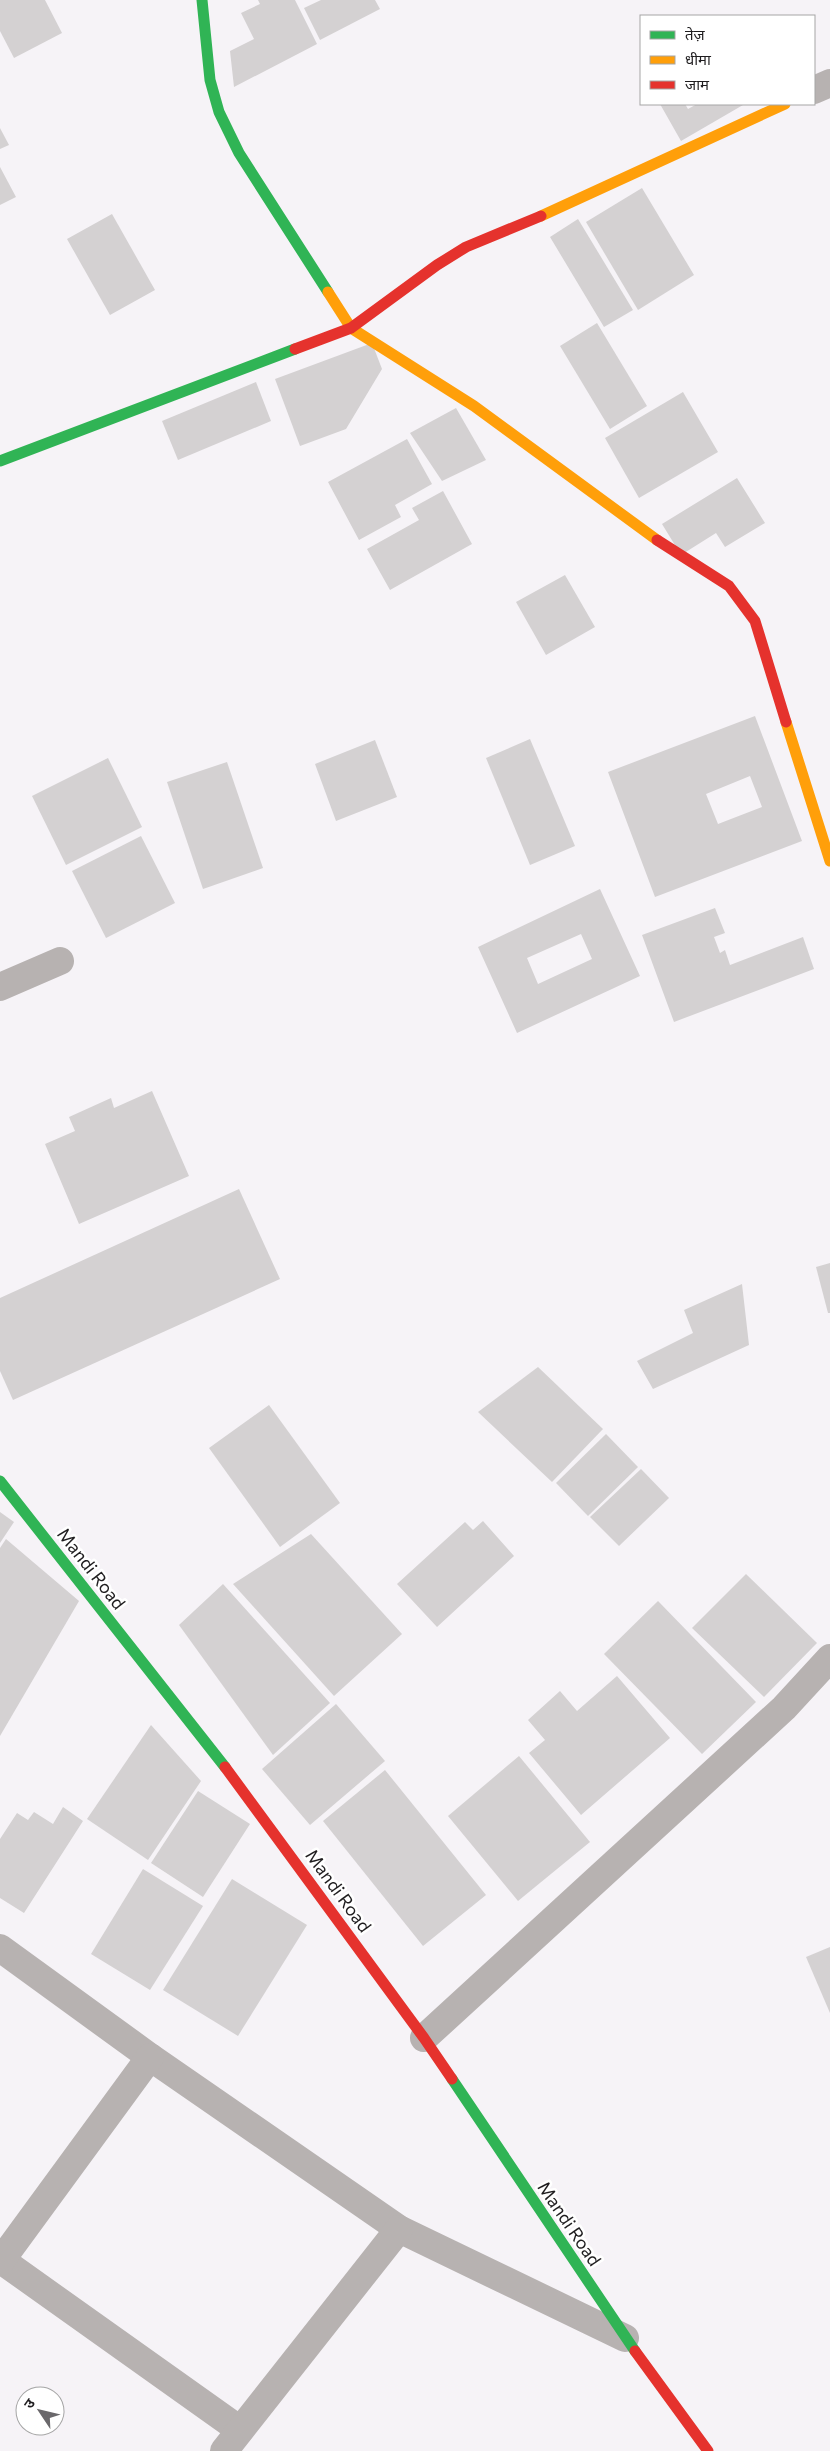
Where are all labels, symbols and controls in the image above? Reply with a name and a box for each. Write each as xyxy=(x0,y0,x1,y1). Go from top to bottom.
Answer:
legend xyxy=(640,15,815,105)
text: तेज़ xyxy=(685,25,706,43)
text: धीमा xyxy=(685,50,712,68)
text: जाम xyxy=(685,75,710,93)
street label: Mandi Road xyxy=(53,1523,130,1613)
street label: Mandi Road xyxy=(301,1845,376,1936)
street label: Mandi Road xyxy=(534,2177,606,2270)
north arrow xyxy=(15,2386,65,2436)
text: उ xyxy=(20,2394,39,2411)

